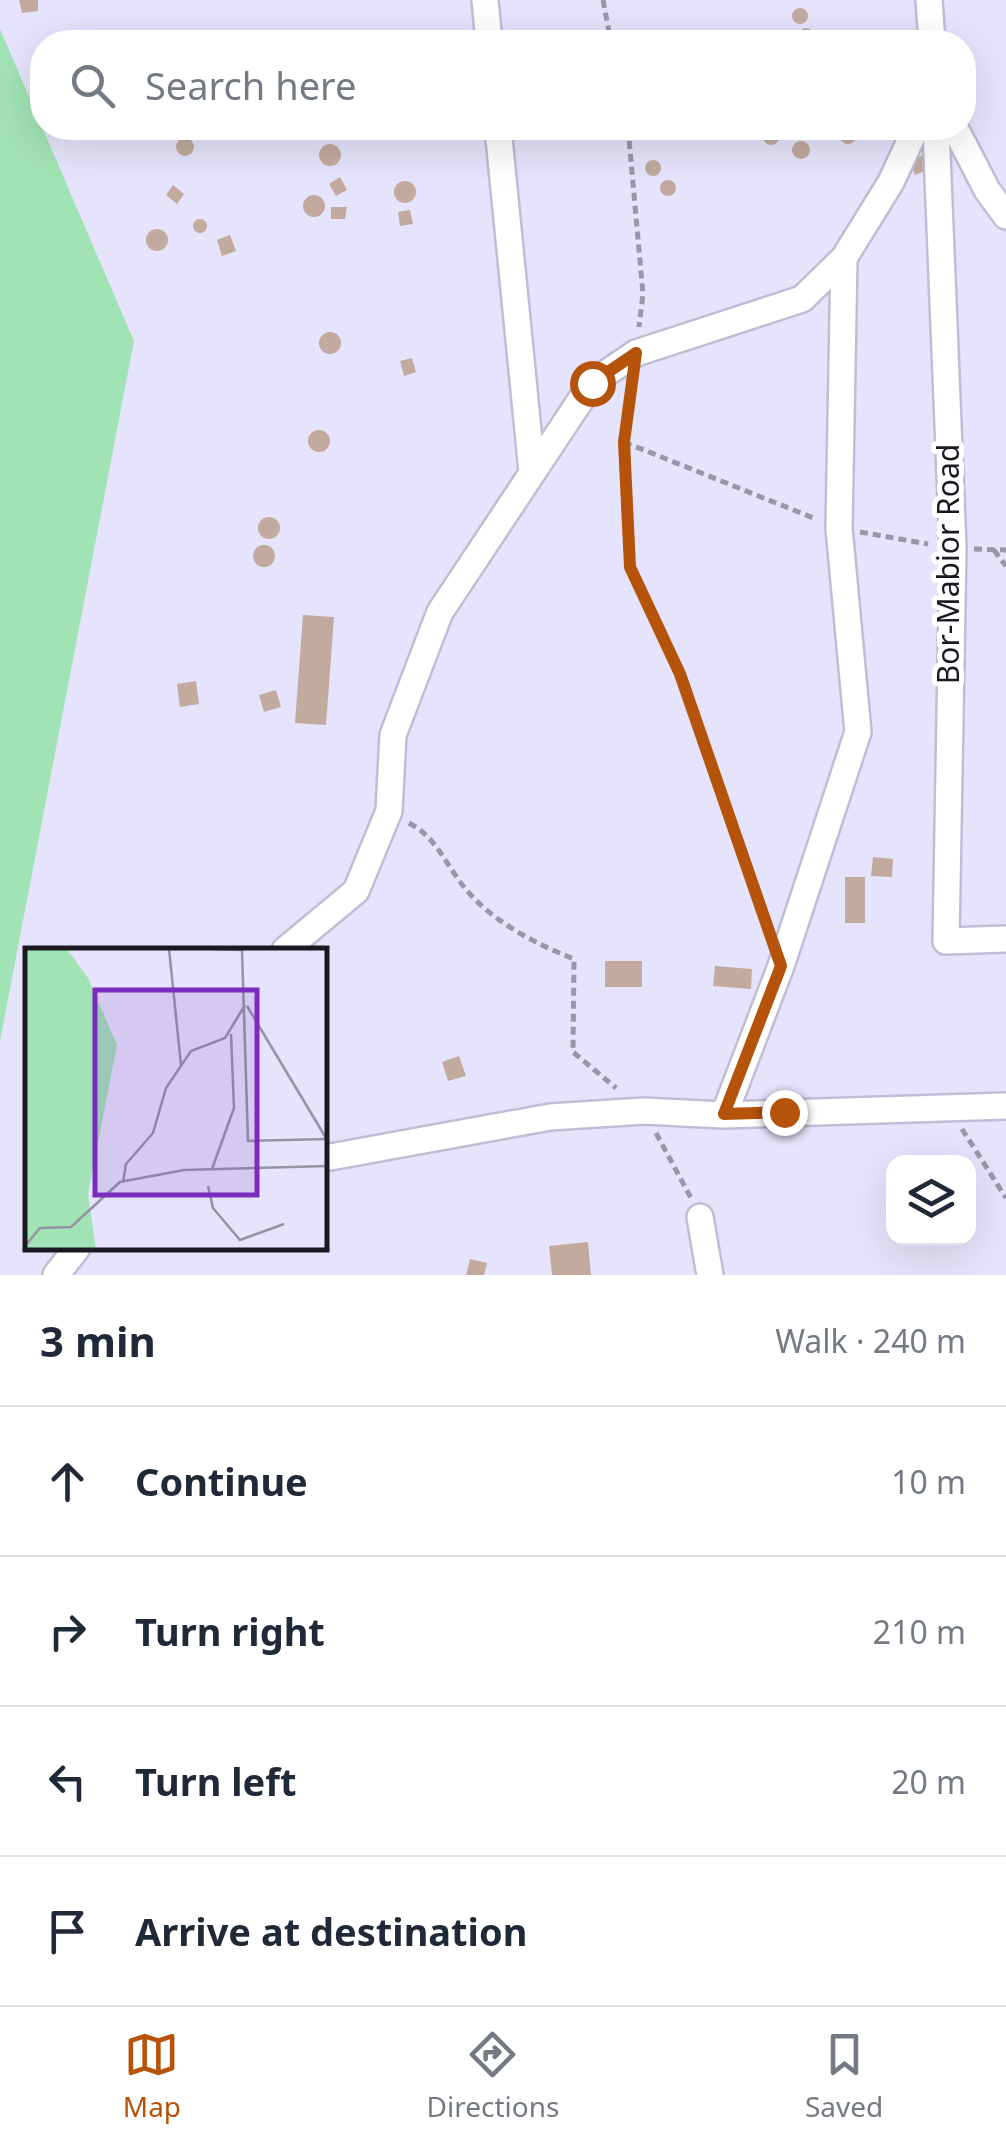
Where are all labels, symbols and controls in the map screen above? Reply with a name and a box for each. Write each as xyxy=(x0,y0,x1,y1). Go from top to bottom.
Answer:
search box xyxy=(30,30,976,140)
icon: search xyxy=(65,58,120,113)
text: Search here xyxy=(145,59,356,111)
route start xyxy=(570,361,616,407)
street label: Bor-Mabior Road xyxy=(927,444,968,684)
inset map xyxy=(25,948,328,1250)
route end xyxy=(762,1090,808,1136)
map controls xyxy=(886,1155,976,1245)
button: layers xyxy=(886,1155,976,1245)
text: 3 min xyxy=(40,1312,156,1369)
text: Walk · 240 m xyxy=(775,1319,966,1362)
icon: ahead xyxy=(40,1454,95,1509)
text: Continue xyxy=(135,1455,308,1507)
text: 10 m xyxy=(891,1460,966,1503)
icon: right xyxy=(40,1604,95,1659)
text: Turn right xyxy=(135,1605,325,1657)
text: 210 m xyxy=(873,1610,966,1653)
icon: left xyxy=(40,1754,95,1809)
text: Turn left xyxy=(135,1755,297,1807)
text: 20 m xyxy=(891,1760,966,1803)
icon: arrive xyxy=(40,1904,95,1959)
text: Arrive at destination xyxy=(135,1905,527,1957)
tab: Map xyxy=(123,2027,181,2125)
tab: Directions xyxy=(427,2027,559,2125)
tab: Saved xyxy=(805,2027,883,2125)

